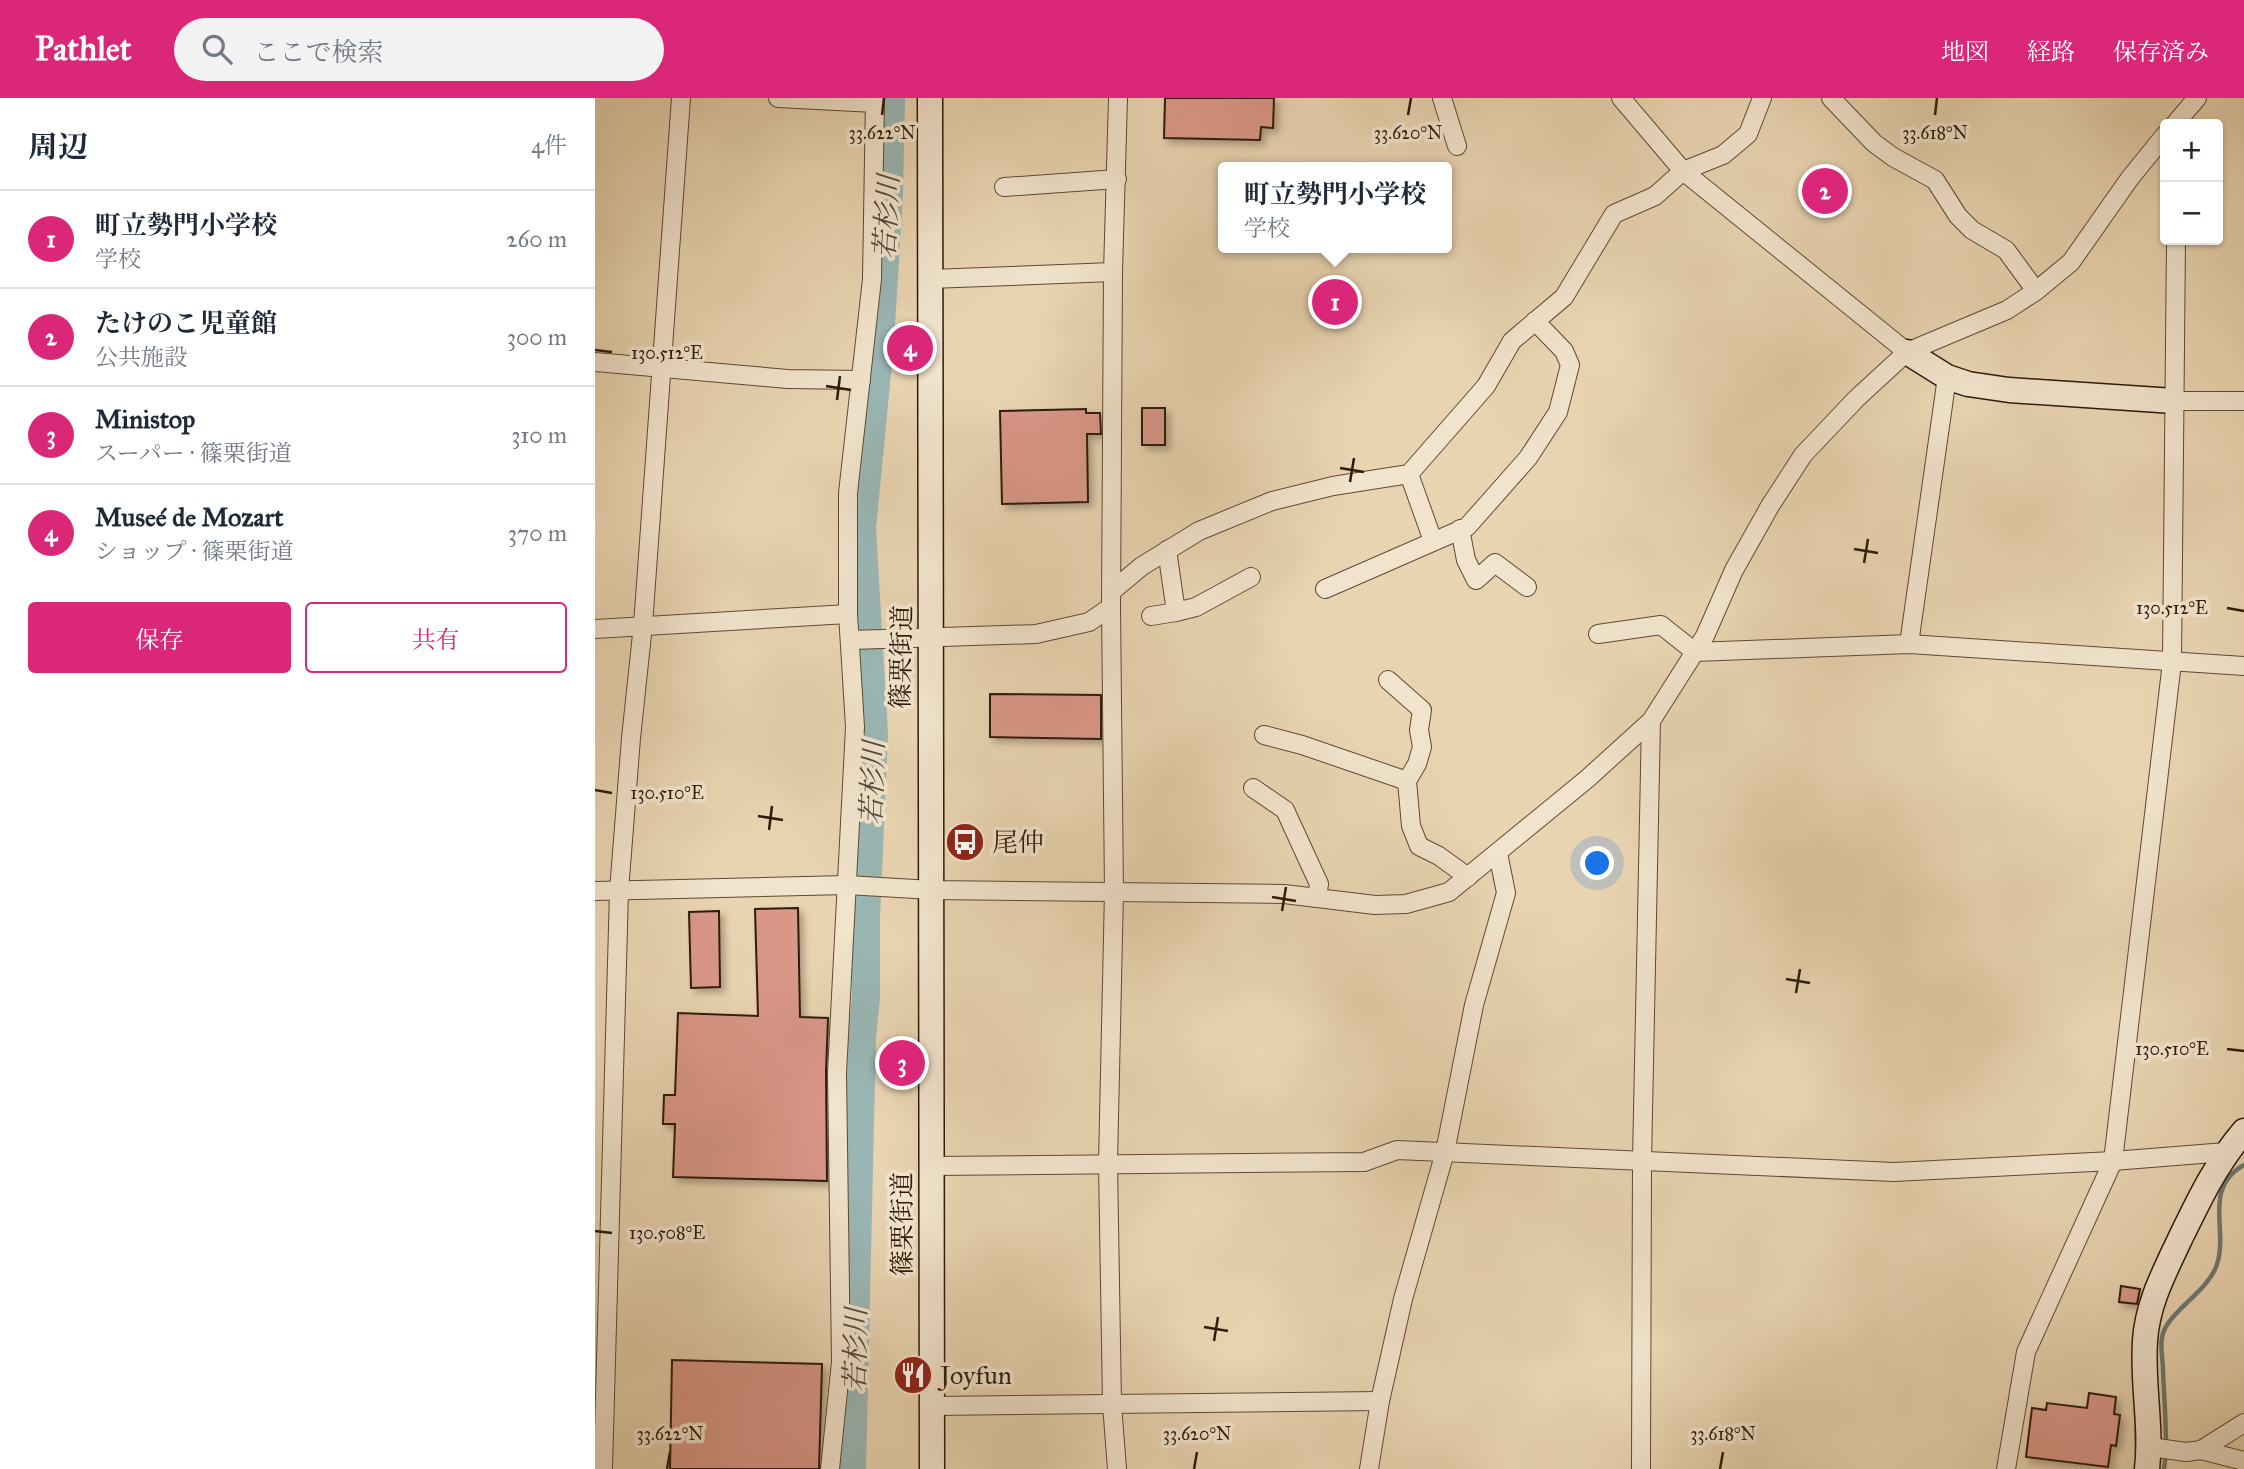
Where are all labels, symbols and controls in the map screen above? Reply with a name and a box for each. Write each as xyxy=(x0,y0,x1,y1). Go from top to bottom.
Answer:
search box xyxy=(174,18,664,81)
text: Pathlet xyxy=(35,29,132,69)
icon: search xyxy=(198,30,236,68)
text: ここで検索 xyxy=(254,36,384,68)
text: 地図 xyxy=(1941,37,1989,67)
text: 経路 xyxy=(2027,37,2075,67)
text: 保存済み xyxy=(2113,37,2209,67)
map controls xyxy=(2160,119,2223,245)
button: + xyxy=(2160,119,2223,182)
text: 33.622°N xyxy=(849,122,915,144)
text: 33.620°N xyxy=(1374,122,1442,144)
text: 33.618°N xyxy=(1902,122,1968,144)
text: 周辺 xyxy=(28,129,88,165)
text: 4件 xyxy=(531,131,567,159)
popup xyxy=(1218,162,1452,253)
pin: 2 xyxy=(1802,165,1848,217)
water label: 若杉川 xyxy=(867,171,906,260)
text: 町立勢門小学校 xyxy=(1244,178,1426,210)
button: − xyxy=(2160,182,2223,245)
text: 町立勢門小学校 xyxy=(95,209,277,241)
text: 学校 xyxy=(1244,214,1290,242)
text: 1 xyxy=(46,225,56,253)
text: 260 m xyxy=(506,225,567,253)
text: 学校 xyxy=(95,245,141,273)
pin: 1 xyxy=(1312,276,1358,328)
text: たけのこ児童館 xyxy=(95,307,277,339)
pin: 4 xyxy=(887,322,933,374)
text: 2 xyxy=(45,323,57,351)
text: 300 m xyxy=(507,323,567,351)
text: 130.512°E xyxy=(631,342,703,364)
text: 公共施設 xyxy=(95,343,187,371)
text: Ministop xyxy=(95,403,195,435)
text: 3 xyxy=(46,421,56,449)
text: 310 m xyxy=(511,421,567,449)
text: スーパー · 篠栗街道 xyxy=(95,439,292,467)
text: Museé de Mozart xyxy=(95,501,283,533)
text: 4 xyxy=(45,519,57,547)
text: 370 m xyxy=(508,519,567,547)
text: ショップ · 篠栗街道 xyxy=(95,537,293,565)
text: 130.512°E xyxy=(2136,597,2208,619)
button: 保存 xyxy=(28,602,291,673)
button: 共有 xyxy=(305,602,567,673)
street label: 篠栗街道 xyxy=(884,605,918,709)
water label: 若杉川 xyxy=(854,737,892,826)
text: 130.510°E xyxy=(630,782,704,804)
bus stop icon: 尾仲 xyxy=(944,821,986,863)
place label: 尾仲 xyxy=(992,826,1044,858)
your location xyxy=(1580,846,1614,880)
pin: 3 xyxy=(879,1037,925,1089)
text: 130.510°E xyxy=(2135,1038,2209,1060)
street label: 篠栗街道 xyxy=(886,1172,918,1276)
text: 130.508°E xyxy=(629,1222,705,1244)
water label: 若杉川 xyxy=(837,1305,874,1392)
restaurant icon: Joyfun xyxy=(892,1354,934,1396)
place label: Joyfun xyxy=(937,1359,1012,1391)
text: 33.622°N xyxy=(637,1423,703,1445)
text: 33.620°N xyxy=(1163,1423,1231,1445)
text: 33.618°N xyxy=(1690,1423,1756,1445)

